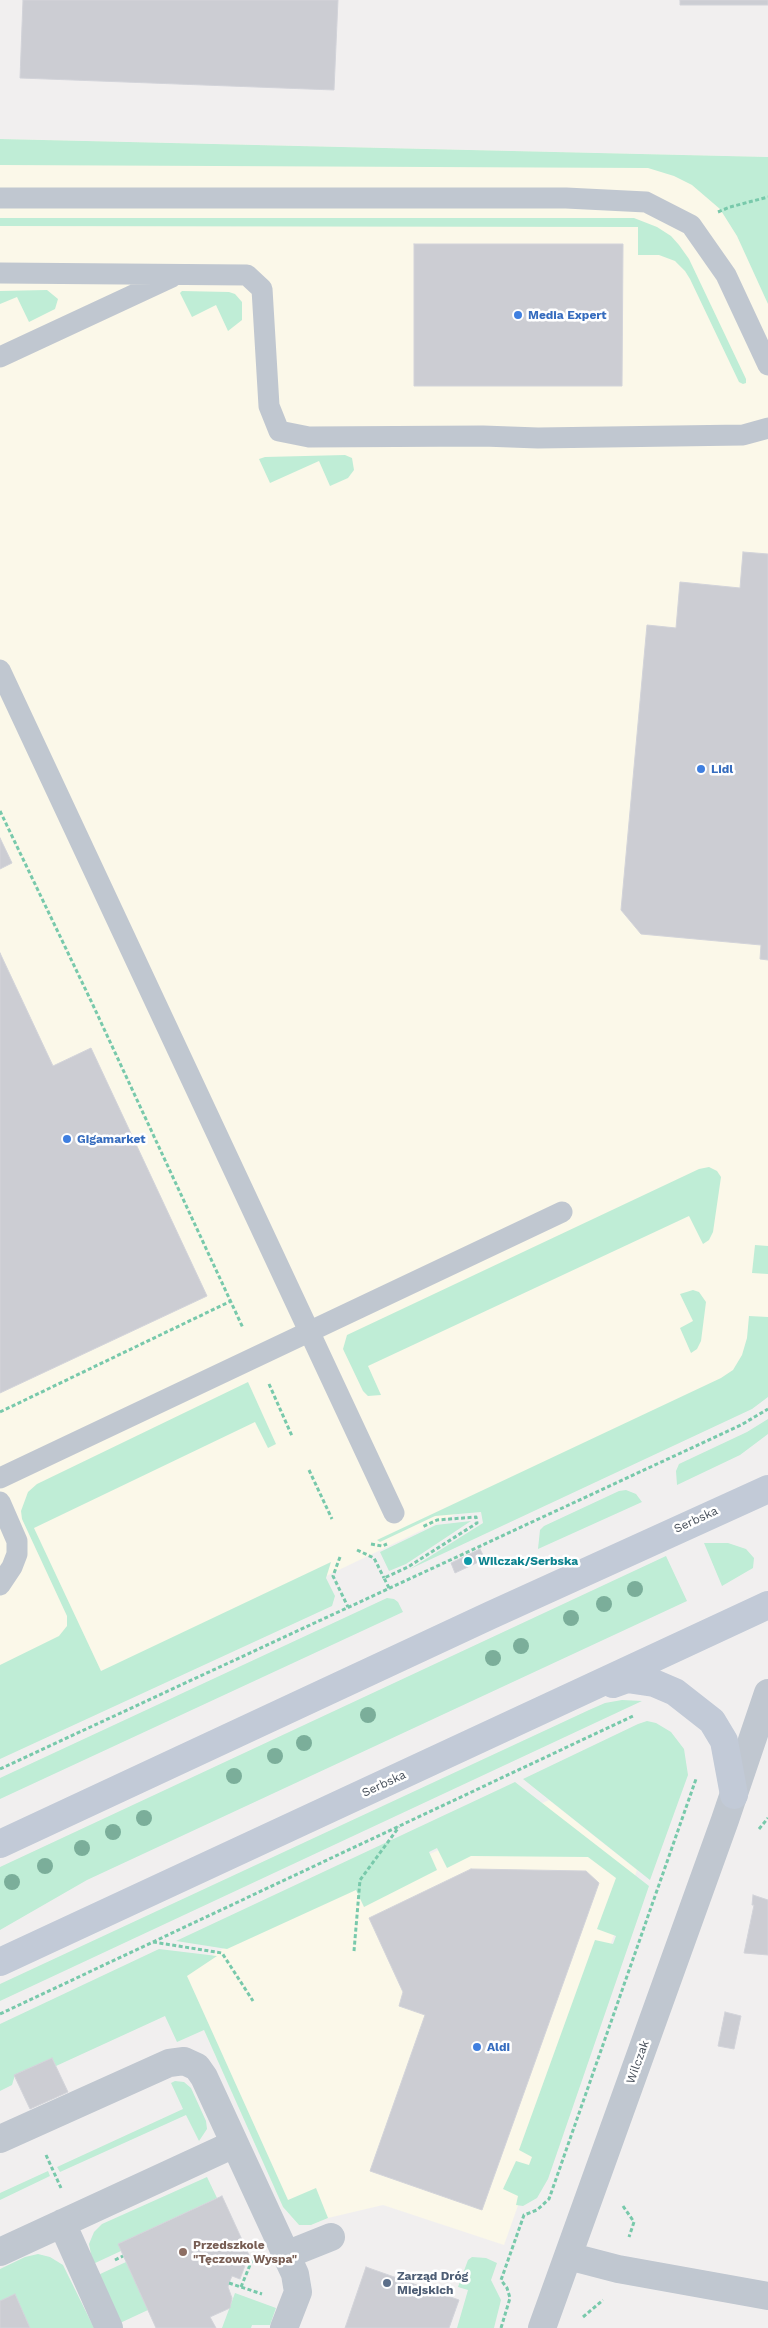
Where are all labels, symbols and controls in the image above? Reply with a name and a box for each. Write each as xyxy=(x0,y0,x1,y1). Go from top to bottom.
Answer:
place label: Media Expert xyxy=(528,308,607,322)
marker: Media Expert xyxy=(512,309,524,321)
place label: Lidl xyxy=(711,762,733,776)
marker: Lidl xyxy=(695,763,707,775)
place label: Gigamarket xyxy=(77,1132,145,1146)
marker: Gigamarket xyxy=(61,1133,73,1145)
street label: Serbska xyxy=(672,1504,720,1536)
place label: Wilczak/Serbska xyxy=(478,1554,578,1568)
marker: Wilczak/Serbska xyxy=(462,1555,474,1567)
street label: Serbska xyxy=(360,1768,408,1800)
street label: Wilczak xyxy=(624,2038,652,2086)
place label: Aldi xyxy=(487,2040,510,2054)
marker: Aldi xyxy=(471,2041,483,2053)
place label: Przedszkole "Tęczowa Wyspa" xyxy=(193,2238,297,2266)
marker: Przedszkole "Tęczowa Wyspa" xyxy=(177,2246,189,2258)
place label: Zarząd Dróg Miejskich xyxy=(397,2269,468,2297)
marker: Zarząd Dróg Miejskich xyxy=(381,2277,393,2289)

